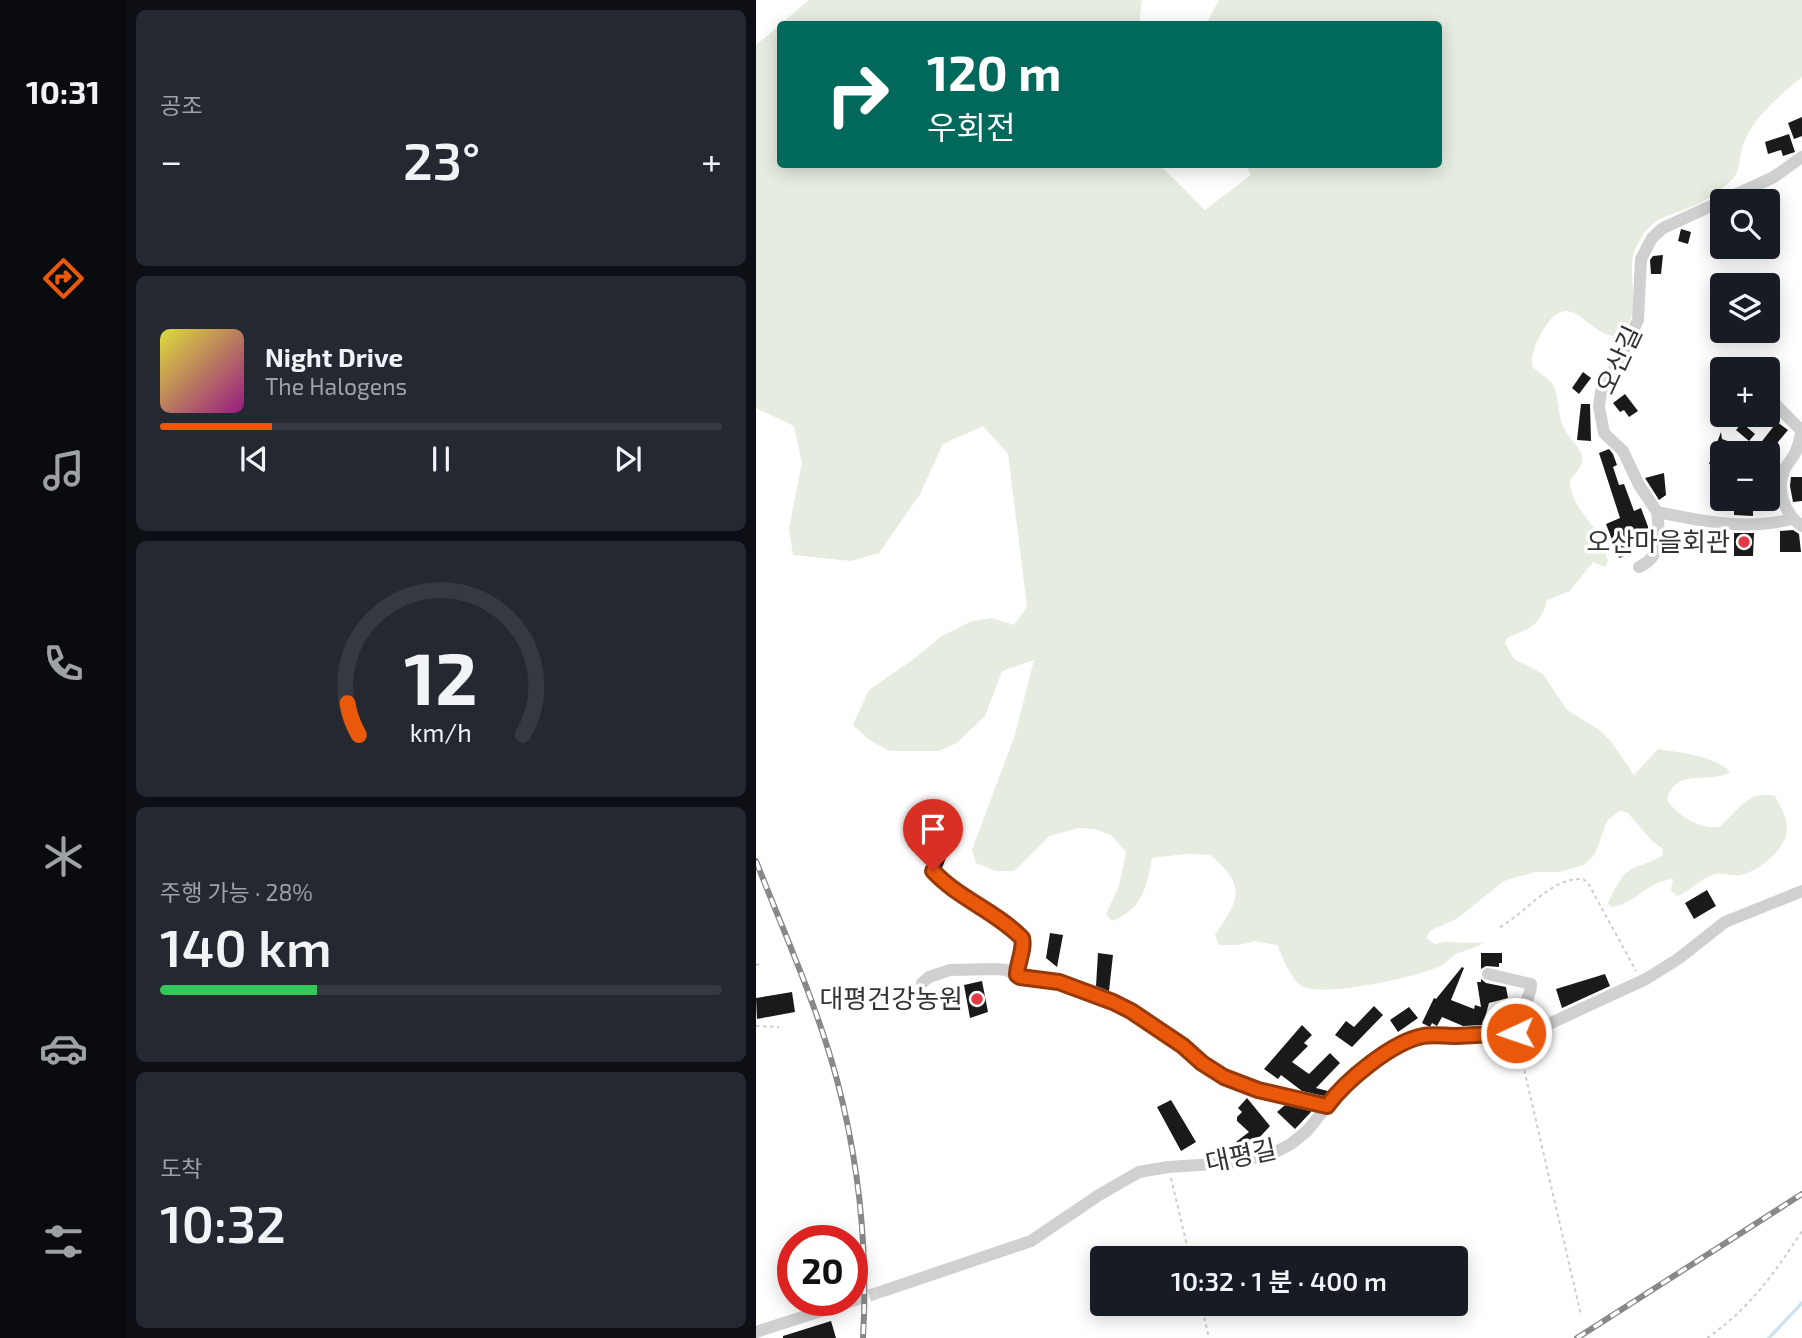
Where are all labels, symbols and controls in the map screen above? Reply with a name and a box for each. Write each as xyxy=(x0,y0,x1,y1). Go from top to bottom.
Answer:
text: 120 m xyxy=(927,42,1061,101)
icon: right xyxy=(812,49,903,140)
text: 10:31 xyxy=(26,72,100,110)
text: 공조 xyxy=(160,91,202,119)
text: 우회전 xyxy=(927,107,1015,145)
text: 23° xyxy=(403,128,480,190)
text: − xyxy=(160,137,182,183)
text: + xyxy=(701,137,722,183)
map controls xyxy=(1710,189,1780,511)
button: search xyxy=(1710,189,1780,259)
icon: directions xyxy=(39,254,88,303)
button: layers xyxy=(1710,273,1780,343)
street label: 오산길 xyxy=(1588,320,1647,398)
text: Night Drive xyxy=(265,341,403,372)
button: + xyxy=(1710,357,1780,427)
text: The Halogens xyxy=(265,372,407,400)
icon: previous xyxy=(235,440,273,478)
icon: pause xyxy=(422,440,460,478)
icon: next xyxy=(609,440,647,478)
button: − xyxy=(1710,441,1780,511)
icon: music xyxy=(39,446,88,495)
place label: 오산마을회관 xyxy=(1586,525,1730,556)
marker: 오산마을회관 xyxy=(1736,534,1752,550)
text: 12 xyxy=(404,632,478,720)
icon: phone xyxy=(39,639,88,688)
text: km/h xyxy=(410,717,472,747)
pin xyxy=(903,799,963,871)
icon: arrive xyxy=(914,810,952,848)
icon: climate xyxy=(39,832,88,881)
text: 주행 가능 · 28% xyxy=(160,878,313,906)
text: 140 km xyxy=(160,915,332,977)
place label: 대평건강농원 xyxy=(819,982,963,1013)
marker: 대평건강농원 xyxy=(969,991,985,1007)
position arrow xyxy=(1479,996,1553,1070)
icon: car xyxy=(39,1024,88,1073)
street label: 대평길 xyxy=(1202,1132,1279,1177)
text: 도착 xyxy=(160,1154,202,1182)
text: 10:32 xyxy=(160,1191,286,1253)
icon: filters xyxy=(39,1217,88,1266)
speed limit sign: 20 xyxy=(777,1225,868,1316)
text: 10:32 · 1 분 · 400 m xyxy=(1171,1265,1387,1296)

